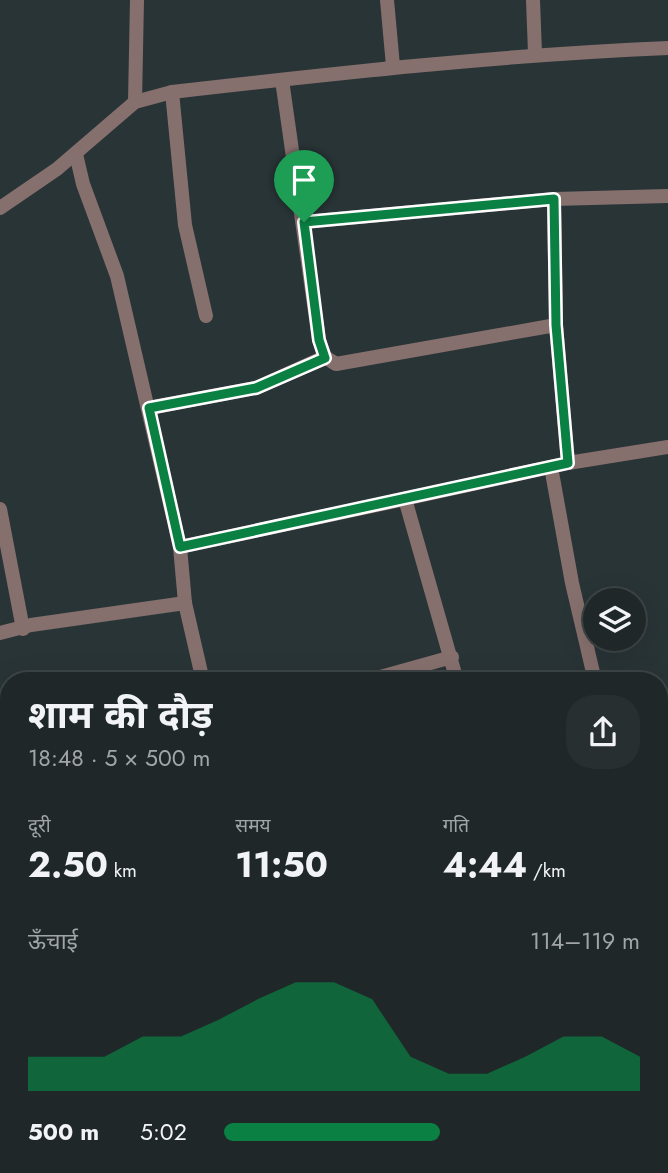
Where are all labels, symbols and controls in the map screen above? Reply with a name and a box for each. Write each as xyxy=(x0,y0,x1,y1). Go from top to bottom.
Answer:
pin xyxy=(274,150,334,222)
icon: arrive xyxy=(285,161,323,199)
map controls xyxy=(583,588,646,651)
button: layers xyxy=(583,588,646,651)
text: शाम की दौड़ xyxy=(28,687,213,742)
button: share xyxy=(566,695,640,769)
text: 18:48 · 5 × 500 m xyxy=(28,741,210,775)
text: दूरी xyxy=(28,812,51,839)
text: समय xyxy=(235,812,271,839)
text: गति xyxy=(443,812,469,839)
text: 2.50 xyxy=(28,840,108,890)
text: 11:50 xyxy=(235,840,328,890)
text: 4:44 xyxy=(443,840,527,890)
text: km xyxy=(108,857,137,884)
text: /km xyxy=(527,857,566,884)
text: ऊँचाई xyxy=(28,924,78,958)
text: 114–119 m xyxy=(530,924,640,958)
text: 500 m xyxy=(28,1115,99,1149)
text: 5:02 xyxy=(140,1115,187,1149)

